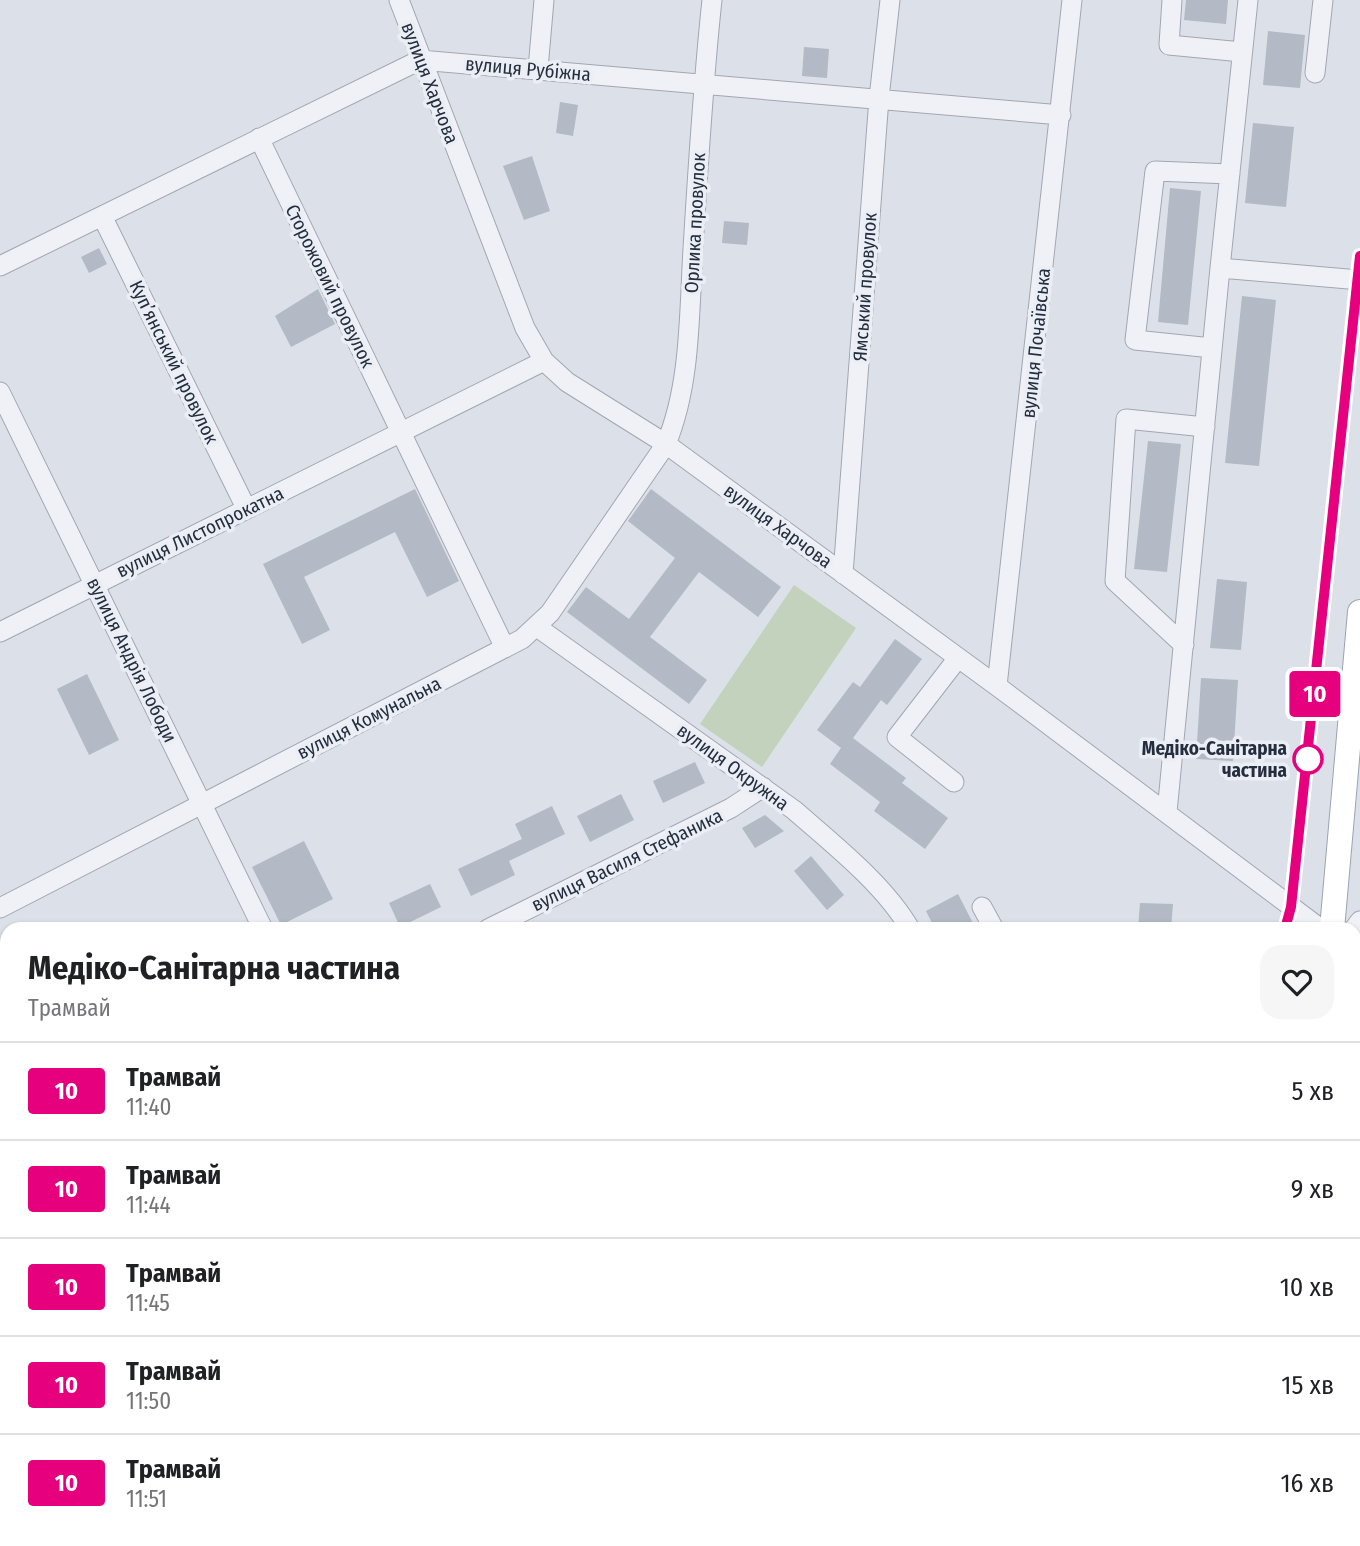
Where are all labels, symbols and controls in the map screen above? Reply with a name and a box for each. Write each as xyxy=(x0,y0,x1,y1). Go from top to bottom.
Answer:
street label: вулиця Харчова xyxy=(396,19,464,147)
street label: вулиця Рубіжна xyxy=(464,52,592,86)
street label: Орлика провулок xyxy=(680,152,710,294)
street label: Сторожовий провулок xyxy=(281,201,380,371)
street label: Ямський провулок xyxy=(848,212,882,362)
street label: вулиця Почаївська xyxy=(1017,267,1055,419)
street label: Куп’янський провулок xyxy=(124,277,224,447)
street label: вулиця Харчова xyxy=(719,479,837,573)
street label: вулиця Листопрокатна xyxy=(113,482,287,582)
street label: вулиця Андрія Лободи xyxy=(82,574,182,746)
line badge: 10 xyxy=(1284,671,1346,717)
street label: вулиця Комунальна xyxy=(293,672,445,764)
text: 10 xyxy=(1303,680,1327,708)
street label: вулиця Окружна xyxy=(673,719,793,815)
place label: Медіко-Санітарна частина xyxy=(1142,737,1287,782)
marker: Медіко-Санітарна частина xyxy=(1293,744,1323,774)
street label: вулиця Василя Стефаника xyxy=(528,804,726,916)
button: heart xyxy=(1260,945,1334,1019)
text: Медіко-Санітарна частина xyxy=(28,948,400,988)
text: Трамвай xyxy=(28,994,111,1022)
text: Трамвай xyxy=(126,1062,221,1093)
text: 5 хв xyxy=(1291,1076,1334,1107)
text: 10 xyxy=(55,1077,78,1105)
text: 11:40 xyxy=(126,1093,172,1121)
text: Трамвай xyxy=(126,1160,221,1191)
text: 9 хв xyxy=(1291,1174,1334,1205)
text: 10 xyxy=(55,1175,78,1203)
text: 11:44 xyxy=(126,1191,171,1219)
text: Трамвай xyxy=(126,1258,221,1289)
text: 10 хв xyxy=(1280,1272,1334,1303)
text: 10 xyxy=(55,1273,78,1301)
text: 11:45 xyxy=(126,1289,170,1317)
text: Трамвай xyxy=(126,1356,221,1387)
text: 15 хв xyxy=(1281,1370,1334,1401)
text: 10 xyxy=(55,1371,78,1399)
text: 11:50 xyxy=(126,1387,171,1415)
text: Трамвай xyxy=(126,1454,221,1485)
text: 16 хв xyxy=(1280,1468,1334,1499)
text: 10 xyxy=(55,1469,78,1497)
text: 11:51 xyxy=(126,1485,167,1513)

